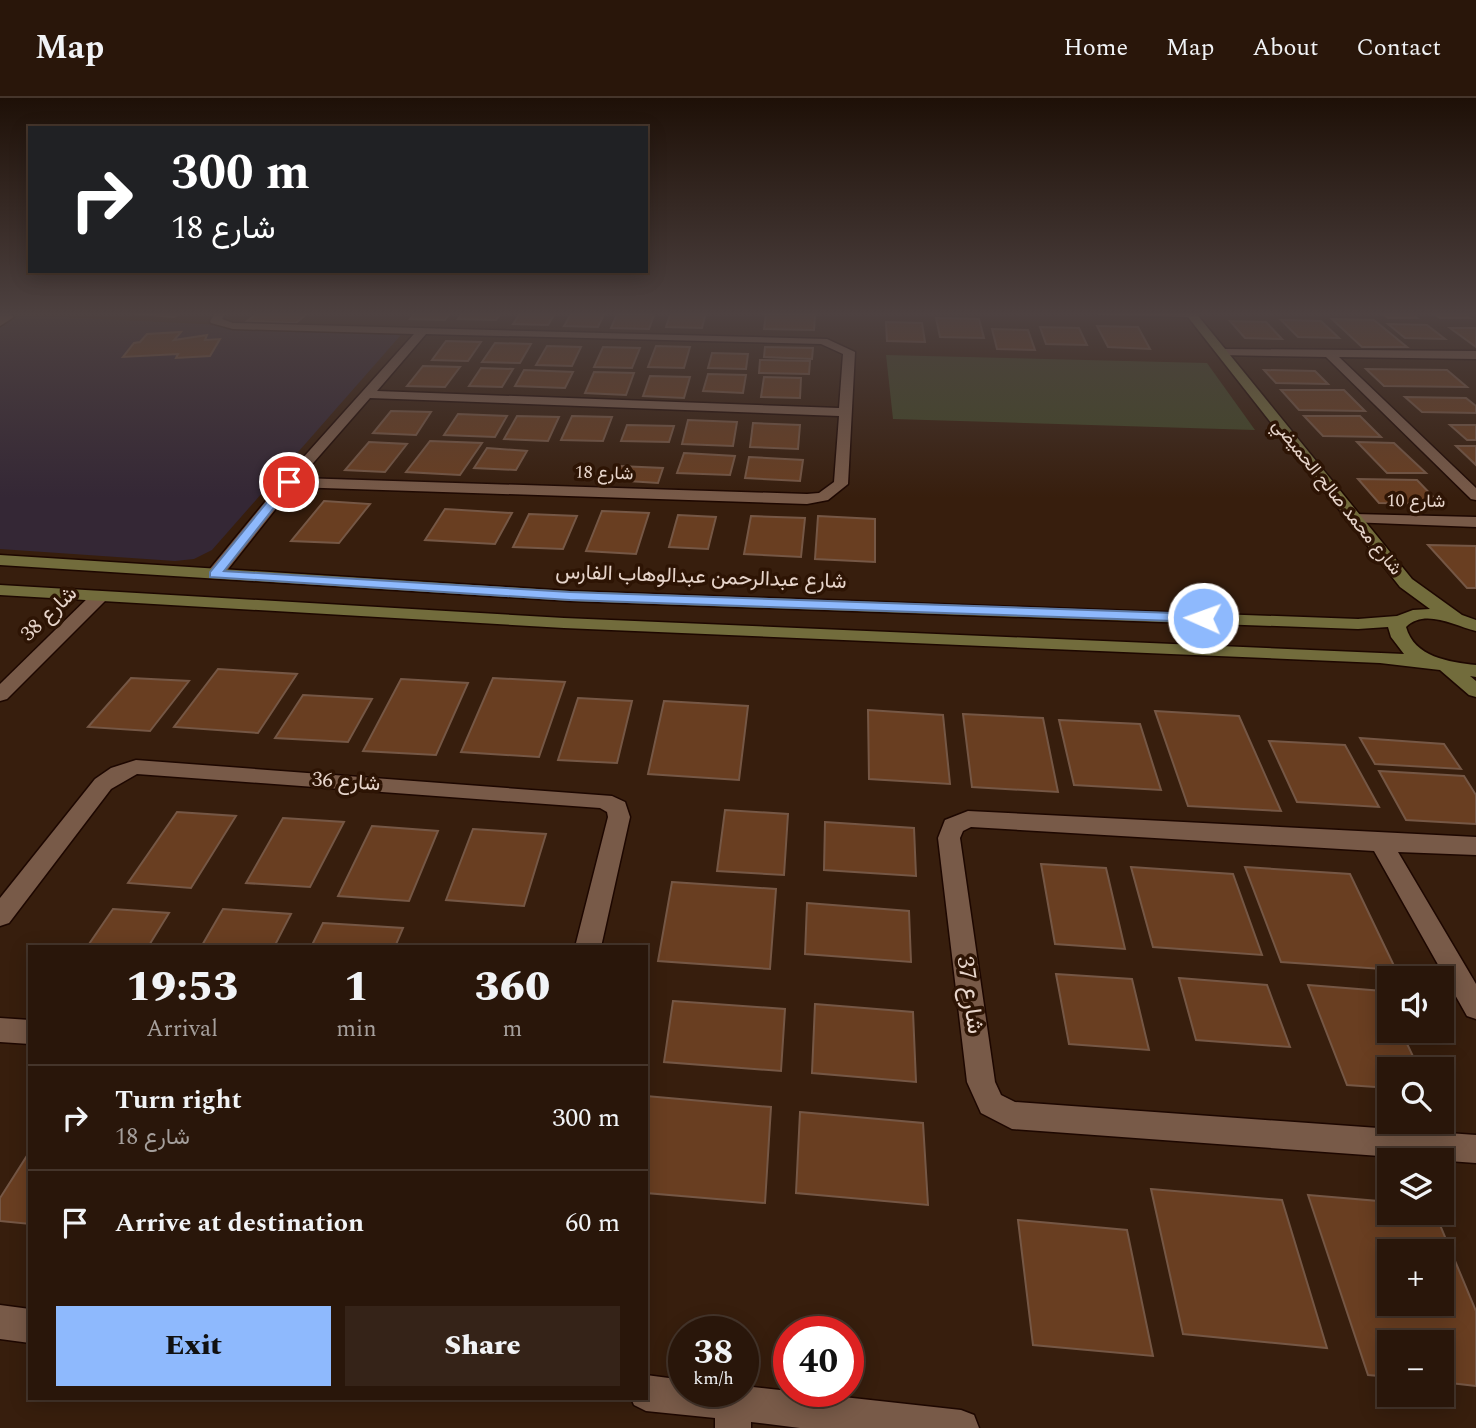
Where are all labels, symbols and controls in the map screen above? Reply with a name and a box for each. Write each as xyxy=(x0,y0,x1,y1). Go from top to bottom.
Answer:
text: Map xyxy=(35,23,104,73)
text: Home xyxy=(1063,30,1128,66)
text: Map xyxy=(1166,30,1214,66)
text: About xyxy=(1252,30,1318,66)
text: Contact xyxy=(1356,30,1441,66)
text: 300 m xyxy=(171,136,310,211)
icon: right xyxy=(56,154,147,245)
text: شارع 18 xyxy=(171,204,275,253)
street label: شارع محمد صالح الحميضي xyxy=(1265,413,1409,582)
pin xyxy=(259,452,319,512)
street label: شارع 18 xyxy=(574,458,634,488)
icon: arrive xyxy=(270,463,308,501)
street label: شارع 10 xyxy=(1386,487,1446,515)
street label: شارع عبدالرحمن عبدالوهاب الفارس xyxy=(555,556,847,598)
street label: شارع 38 xyxy=(13,579,85,649)
position arrow xyxy=(1166,581,1240,655)
street label: شارع 36 xyxy=(311,764,381,800)
street label: شارع 37 xyxy=(947,954,993,1036)
text: 19:53 xyxy=(126,956,238,1019)
text: 1 xyxy=(344,956,369,1019)
text: 360 xyxy=(474,956,550,1019)
map controls xyxy=(1377,966,1454,1407)
button: sound xyxy=(1377,966,1454,1043)
text: Arrival xyxy=(146,1012,218,1047)
text: min xyxy=(336,1012,377,1047)
text: m xyxy=(502,1012,522,1047)
button: search xyxy=(1377,1057,1454,1134)
text: Turn right xyxy=(115,1080,242,1120)
text: 300 m xyxy=(552,1098,620,1138)
icon: right xyxy=(56,1099,94,1137)
text: شارع 18 xyxy=(115,1120,190,1155)
button: layers xyxy=(1377,1148,1454,1225)
text: Arrive at destination xyxy=(115,1203,364,1243)
text: 60 m xyxy=(565,1203,620,1243)
icon: arrive xyxy=(56,1204,94,1242)
button: + xyxy=(1377,1239,1454,1316)
button: Exit xyxy=(56,1306,331,1386)
button: Share xyxy=(345,1306,620,1386)
speed limit sign: 40 xyxy=(773,1316,864,1407)
text: 38 xyxy=(694,1326,733,1379)
button: − xyxy=(1377,1330,1454,1407)
text: km/h xyxy=(693,1365,734,1392)

